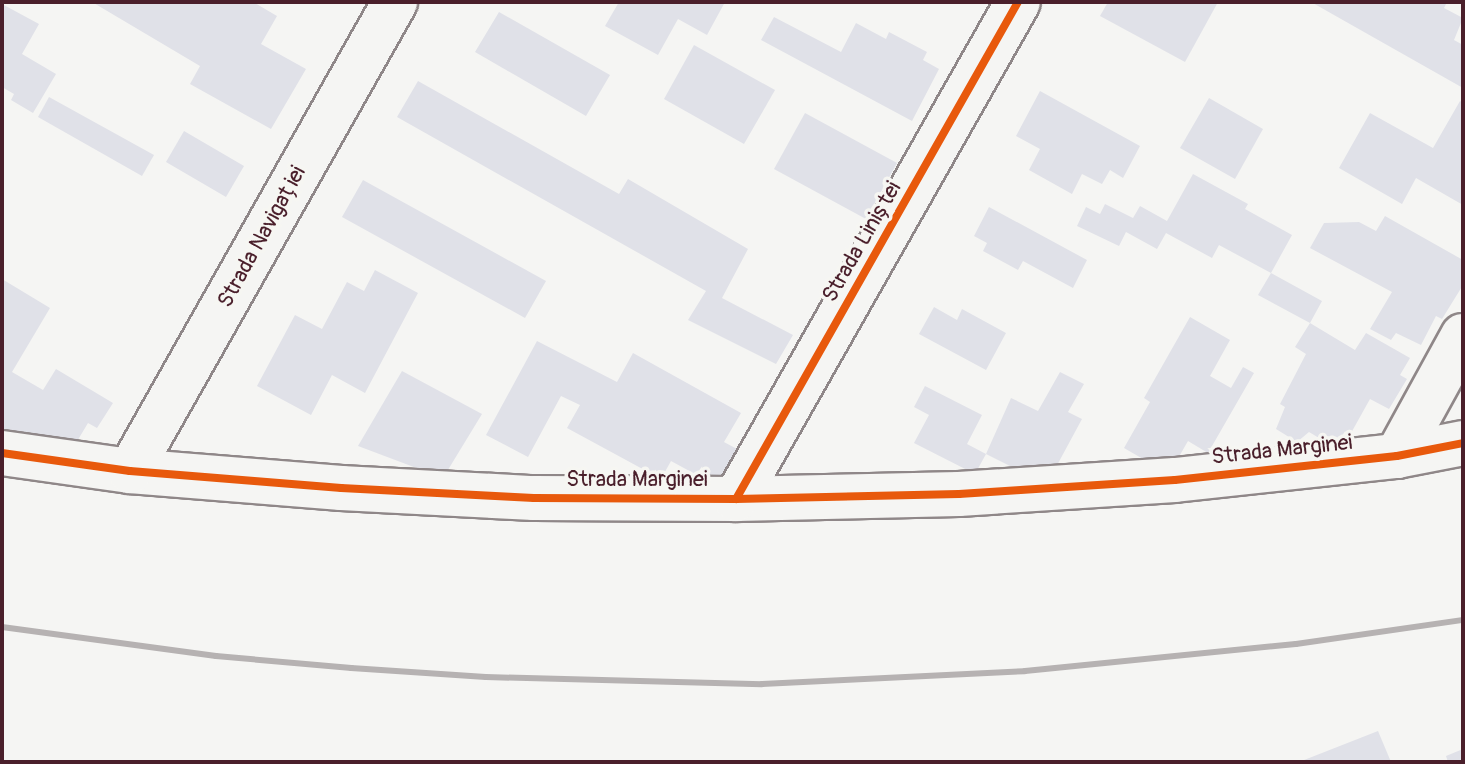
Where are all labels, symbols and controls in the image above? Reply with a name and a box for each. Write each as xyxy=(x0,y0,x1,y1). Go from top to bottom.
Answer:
street label: Strada Navigației xyxy=(212,162,312,312)
street label: Strada Liniștei xyxy=(817,177,907,307)
street label: Strada Marginei xyxy=(1210,429,1354,471)
street label: Strada Marginei xyxy=(566,467,708,493)

